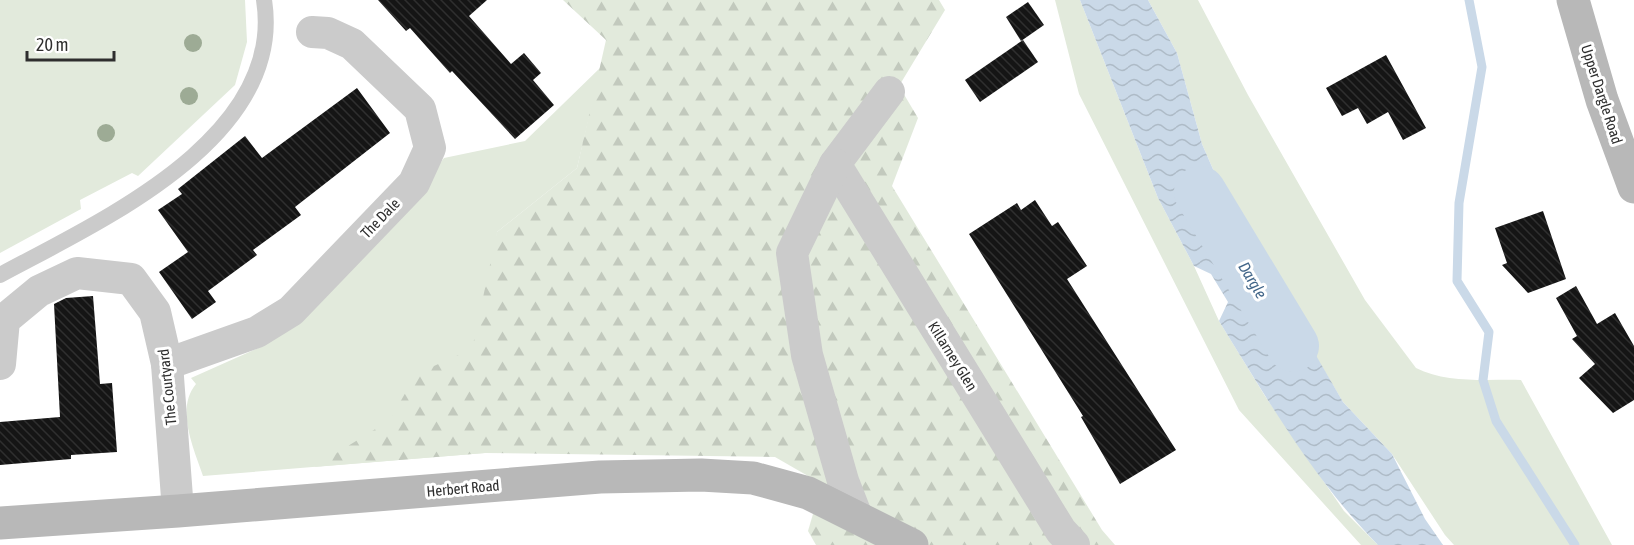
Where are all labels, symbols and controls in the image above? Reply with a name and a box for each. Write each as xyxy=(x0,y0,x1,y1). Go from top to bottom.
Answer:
scale bar xyxy=(27,24,114,62)
text: 20 m xyxy=(36,34,68,55)
street label: Upper Dargle Road xyxy=(1578,42,1626,146)
street label: The Dale xyxy=(357,195,403,241)
water label: Dargle xyxy=(1234,258,1271,302)
street label: Killarney Glen xyxy=(925,318,981,394)
street label: The Courtyard xyxy=(155,348,179,426)
street label: Herbert Road xyxy=(426,476,500,500)

